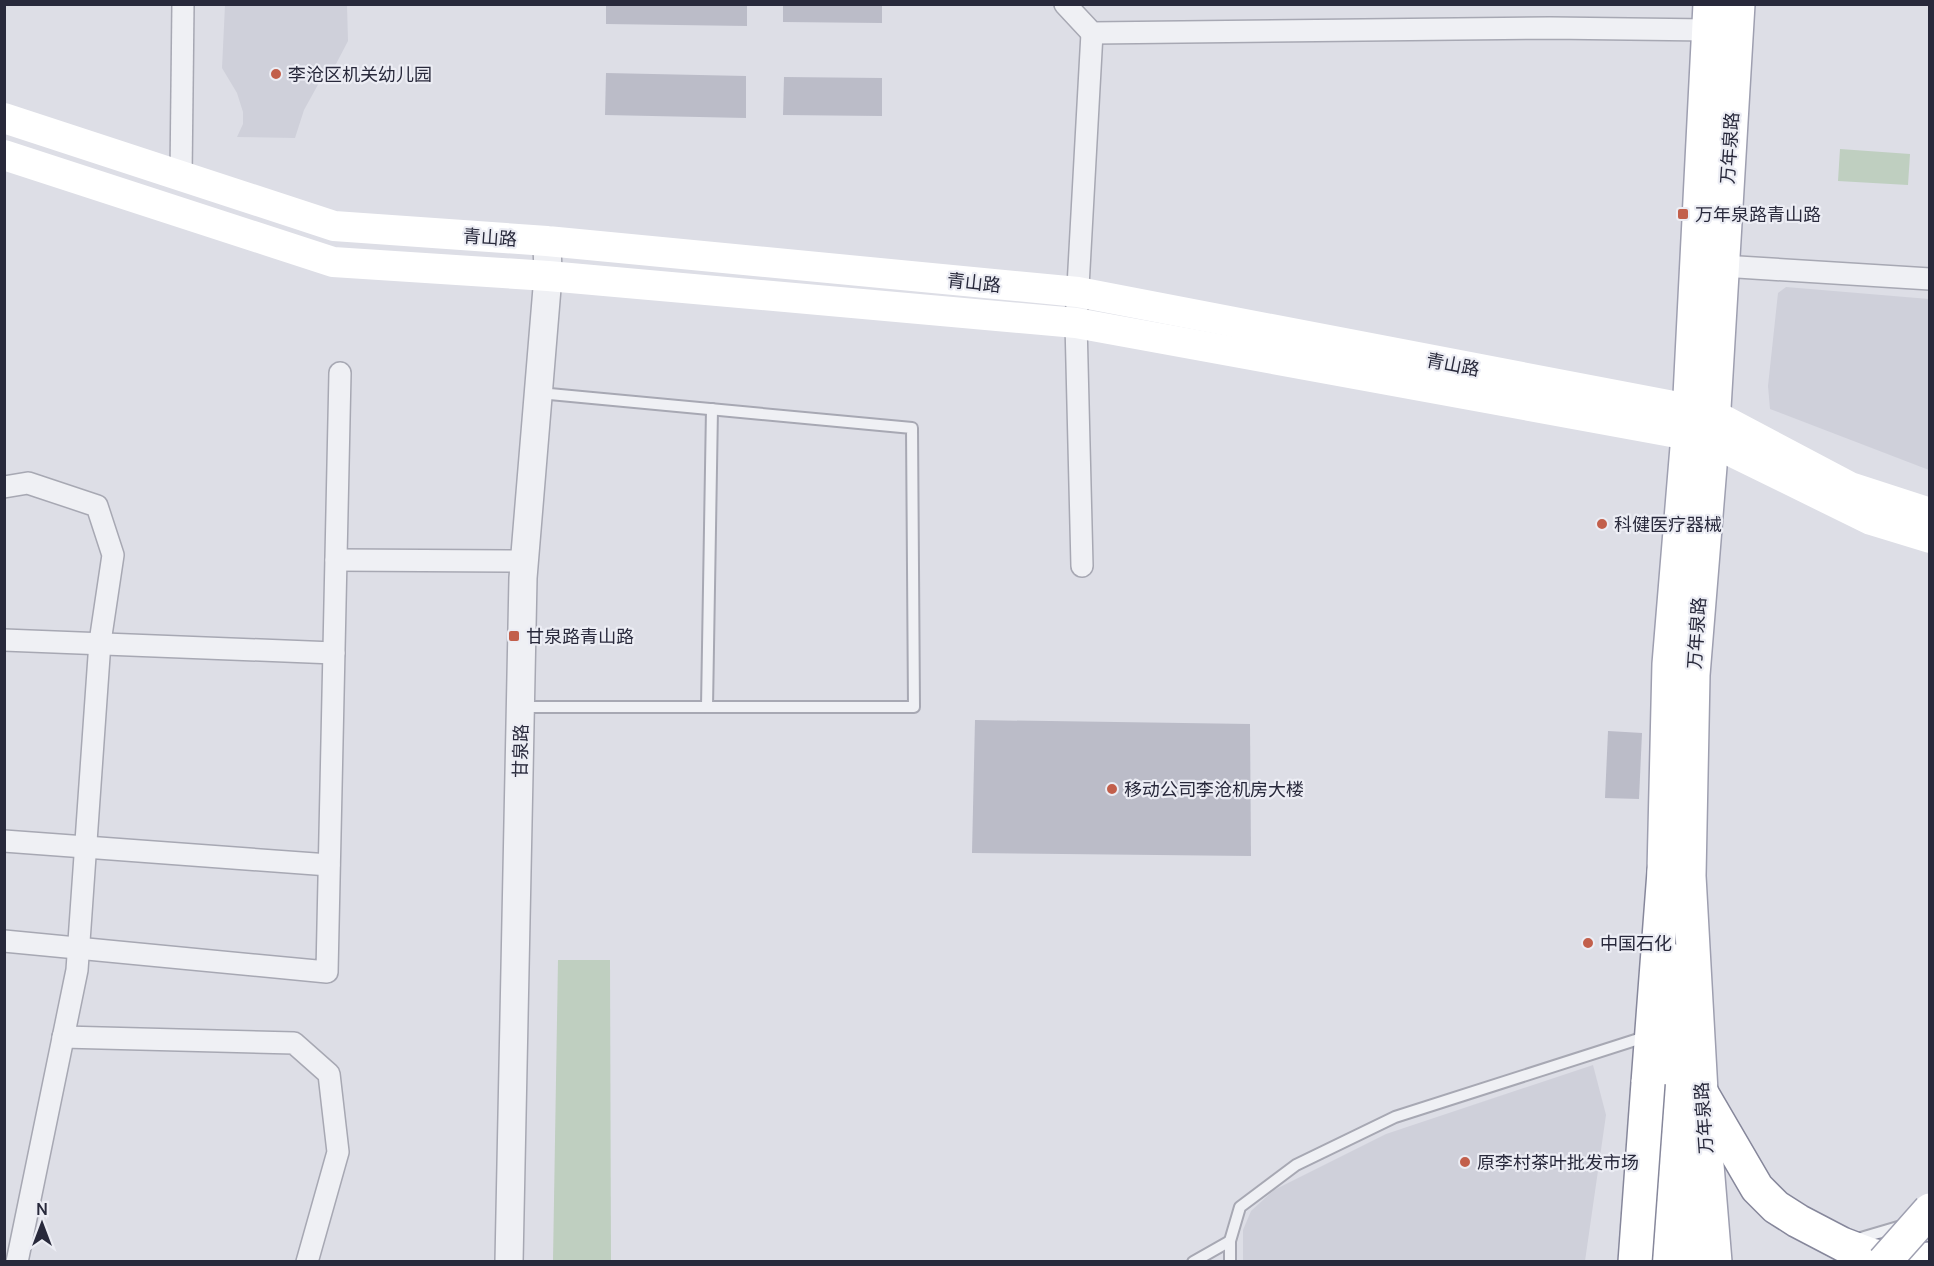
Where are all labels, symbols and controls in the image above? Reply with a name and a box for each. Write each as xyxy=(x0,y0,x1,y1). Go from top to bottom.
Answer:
place label: 李沧区机关幼儿园 xyxy=(288,62,432,86)
marker: 李沧区机关幼儿园 xyxy=(269,67,283,81)
street label: 万年泉路 xyxy=(1715,111,1743,185)
place label: 万年泉路青山路 xyxy=(1695,202,1821,226)
marker: 万年泉路青山路 xyxy=(1676,207,1690,221)
street label: 青山路 xyxy=(462,223,518,251)
street label: 青山路 xyxy=(946,267,1002,297)
street label: 青山路 xyxy=(1424,347,1482,381)
place label: 科健医疗器械 xyxy=(1614,512,1722,536)
marker: 科健医疗器械 xyxy=(1595,517,1609,531)
street label: 万年泉路 xyxy=(1682,596,1710,670)
place label: 甘泉路青山路 xyxy=(526,624,634,648)
marker: 甘泉路青山路 xyxy=(507,629,521,643)
street label: 甘泉路 xyxy=(508,724,532,778)
place label: 移动公司李沧机房大楼 xyxy=(1124,777,1304,801)
marker: 移动公司李沧机房大楼 xyxy=(1105,782,1119,796)
place label: 中国石化 xyxy=(1600,931,1672,955)
marker: 中国石化 xyxy=(1581,936,1595,950)
street label: 万年泉路 xyxy=(1689,1081,1717,1155)
place label: 原李村茶叶批发市场 xyxy=(1477,1150,1639,1174)
marker: 原李村茶叶批发市场 xyxy=(1458,1155,1472,1169)
north arrow xyxy=(12,1194,72,1254)
text: N xyxy=(36,1198,48,1220)

